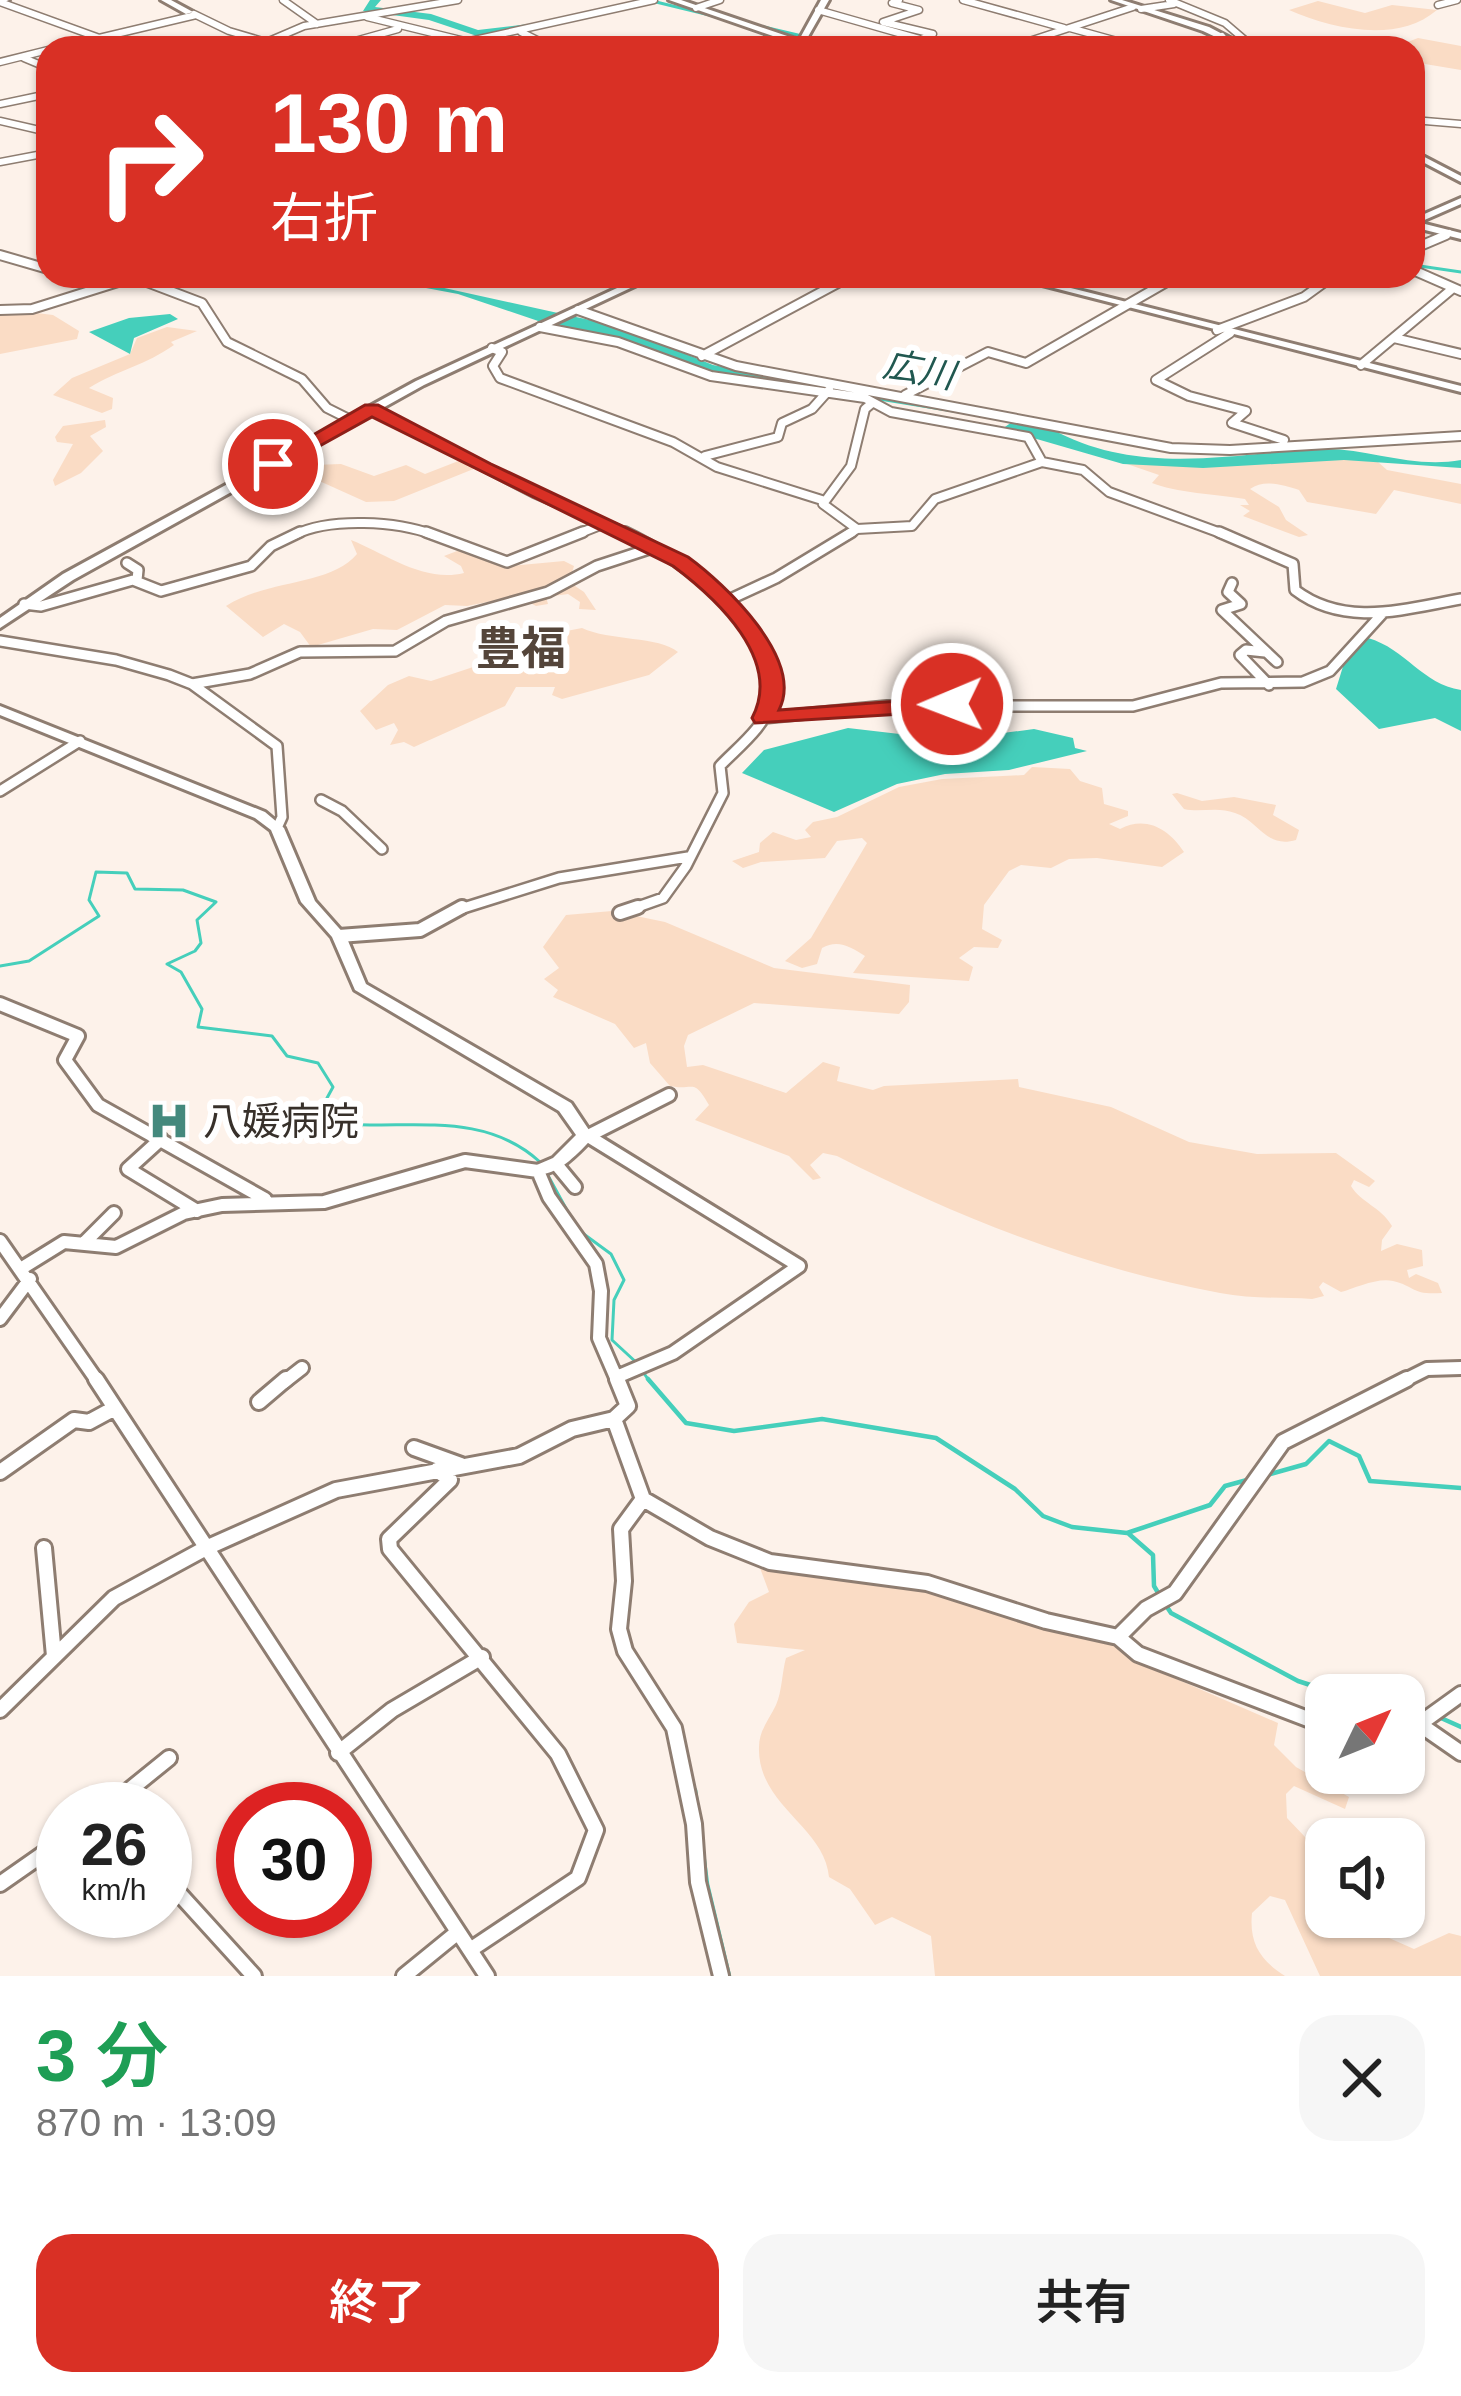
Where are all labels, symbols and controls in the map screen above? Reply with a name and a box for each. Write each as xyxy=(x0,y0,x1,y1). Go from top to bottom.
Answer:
text: 130 m xyxy=(270,76,508,170)
icon: right xyxy=(72,84,228,240)
text: 右折 xyxy=(270,188,378,248)
water label: 広川 xyxy=(880,344,962,397)
pin xyxy=(222,413,324,515)
icon: arrive xyxy=(240,431,306,497)
district label: 豊福 xyxy=(476,623,566,674)
position arrow xyxy=(889,641,1015,767)
hospital icon: 八媛病院 xyxy=(146,1098,192,1144)
place label: 八媛病院 xyxy=(203,1100,359,1143)
north arrow xyxy=(1305,1674,1425,1794)
map controls xyxy=(1305,1674,1425,1938)
speed limit sign: 30 xyxy=(216,1782,372,1938)
text: 26 xyxy=(81,1811,147,1878)
button: sound xyxy=(1305,1818,1425,1938)
text: km/h xyxy=(81,1873,147,1906)
button: close xyxy=(1299,2015,1425,2141)
text: 3 分 xyxy=(36,2016,168,2096)
text: 870 m · 13:09 xyxy=(36,2101,277,2144)
button: 終了 xyxy=(36,2234,719,2372)
button: 共有 xyxy=(743,2234,1425,2372)

